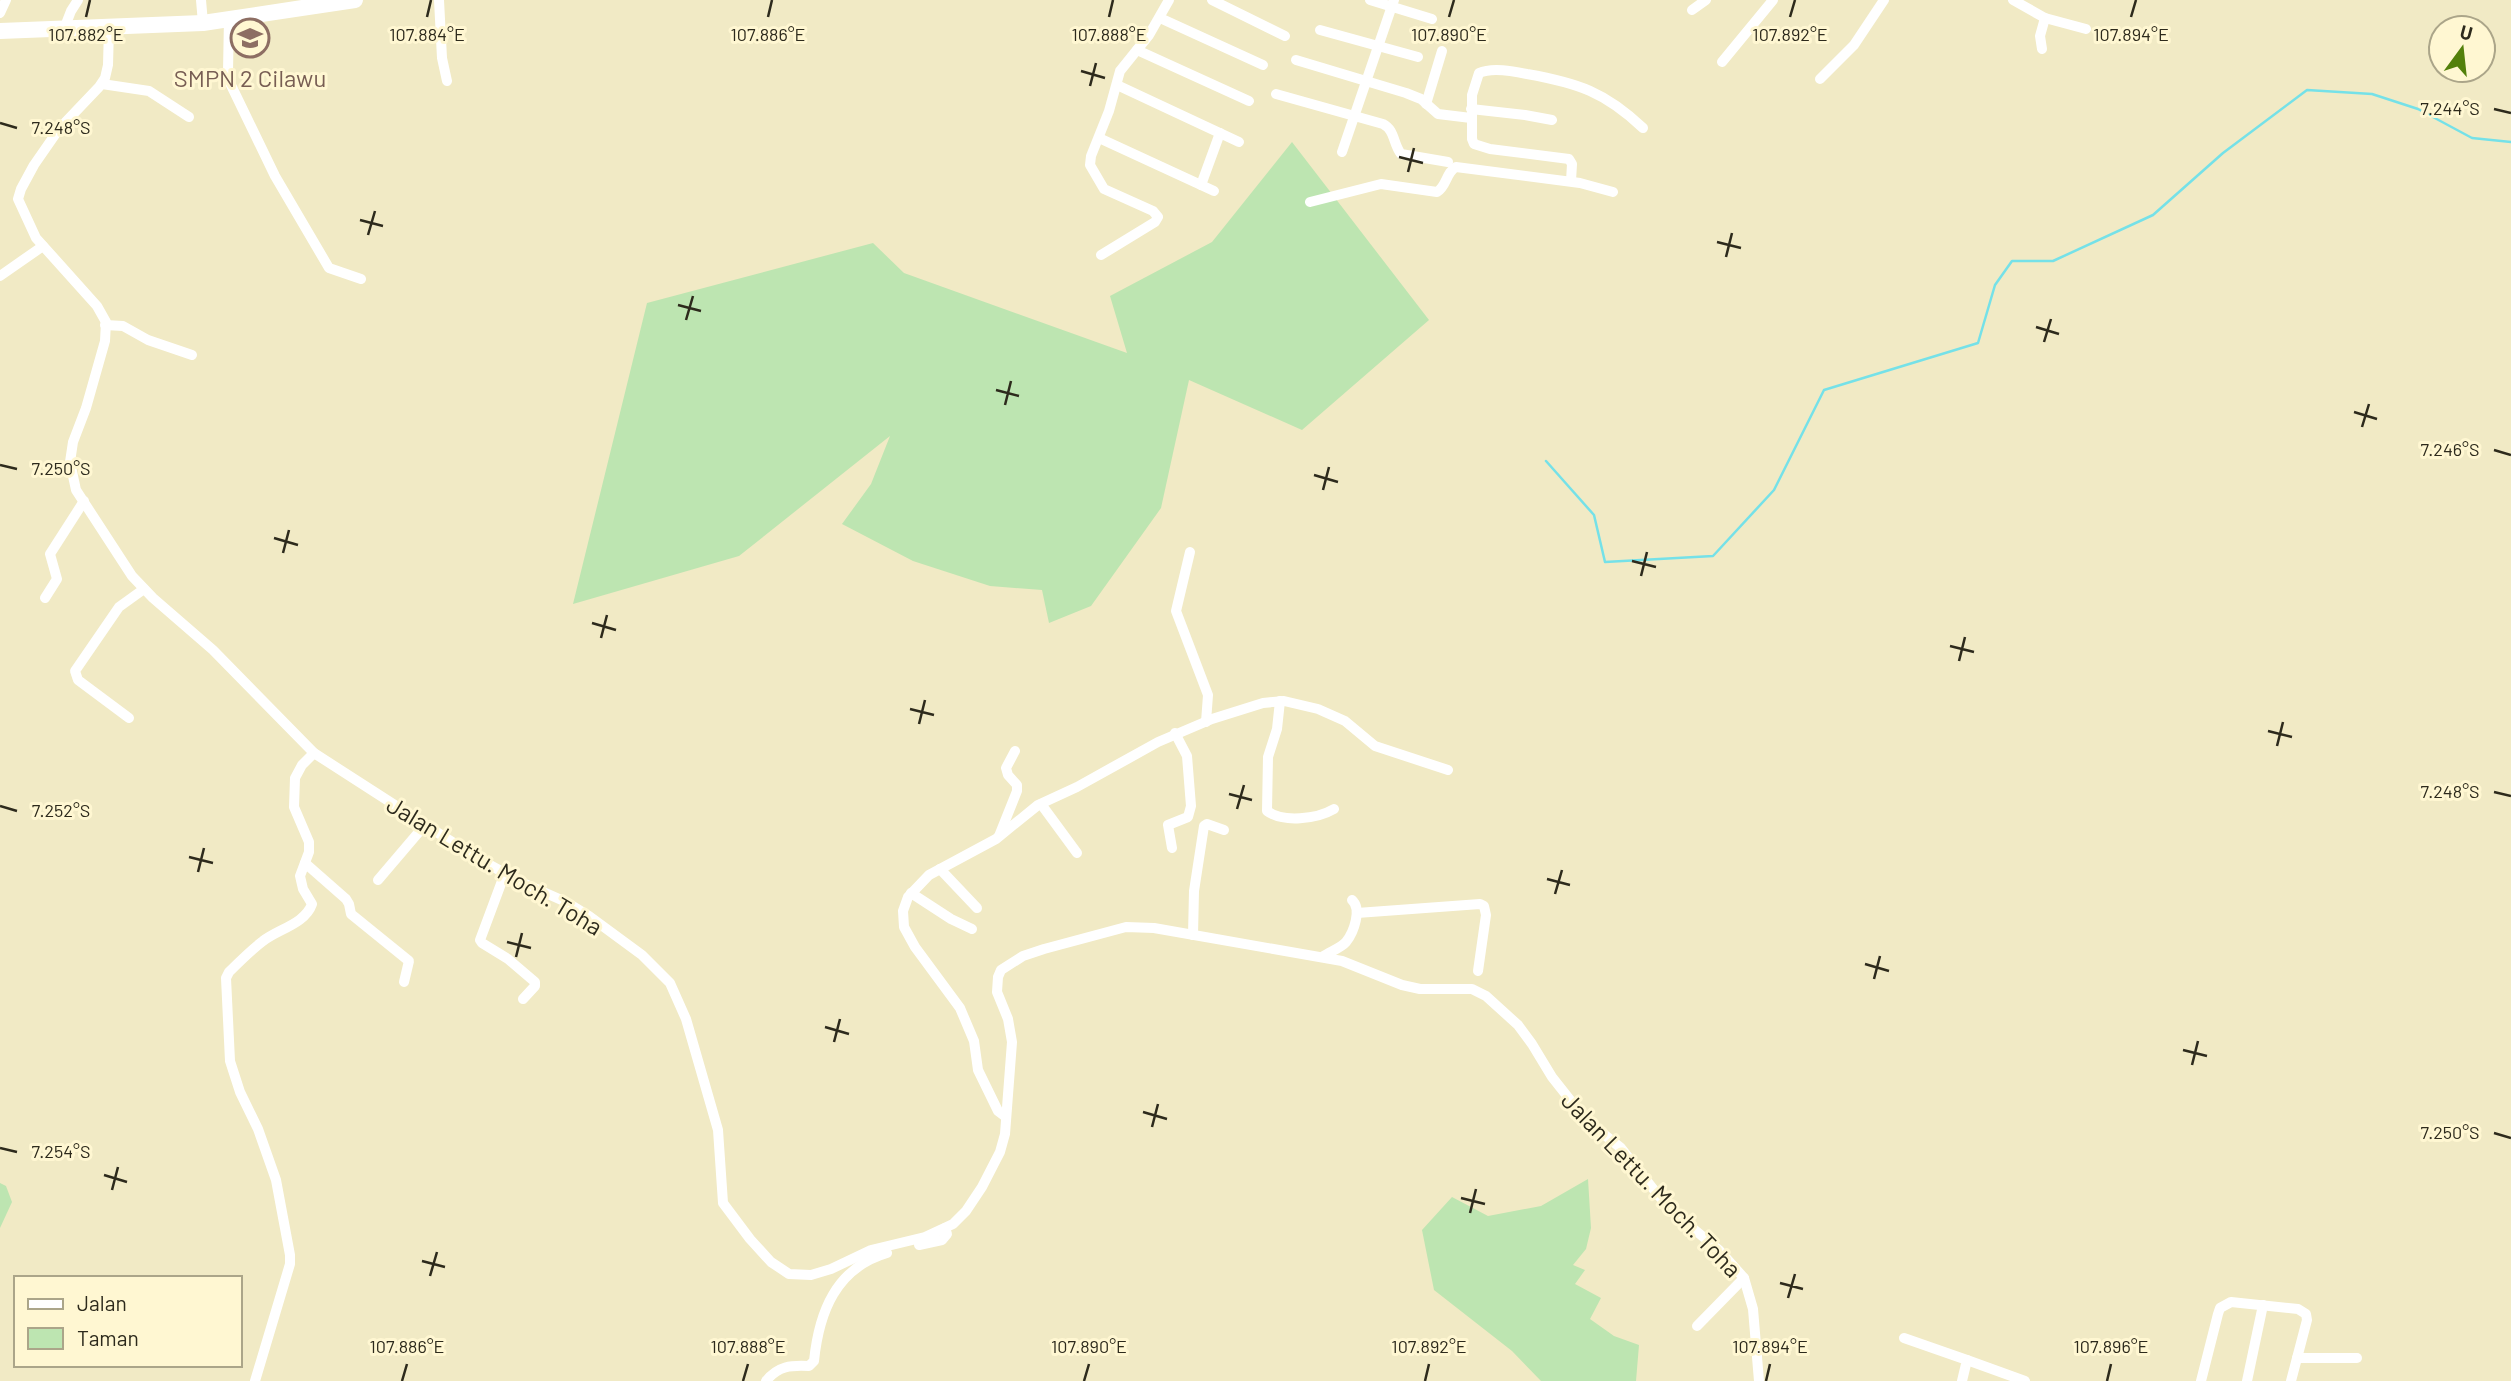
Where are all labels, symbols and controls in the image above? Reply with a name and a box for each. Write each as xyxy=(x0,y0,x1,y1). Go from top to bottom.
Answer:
north arrow xyxy=(2427,14,2497,84)
school or university icon: SMPN 2 Cilawu xyxy=(229,17,271,59)
text: U xyxy=(2458,19,2475,45)
text: 107.882°E xyxy=(48,23,124,45)
text: 107.884°E xyxy=(389,23,465,45)
text: 107.886°E xyxy=(731,23,805,45)
text: 107.888°E xyxy=(1071,23,1147,45)
text: 107.890°E xyxy=(1411,23,1487,45)
text: 107.892°E xyxy=(1752,23,1828,45)
text: 107.894°E xyxy=(2093,23,2169,45)
place label: SMPN 2 Cilawu xyxy=(174,63,326,92)
text: 7.244°S xyxy=(2420,97,2480,119)
text: 7.248°S xyxy=(31,116,91,138)
text: 7.246°S xyxy=(2421,438,2479,460)
text: 7.250°S xyxy=(31,457,91,479)
text: 7.248°S xyxy=(2420,780,2480,802)
street label: Jalan Lettu. Moch. Toha xyxy=(382,789,608,941)
text: 7.252°S xyxy=(32,799,90,821)
street label: Jalan Lettu. Moch. Toha xyxy=(1556,1085,1748,1283)
text: 7.250°S xyxy=(2420,1121,2480,1143)
text: 7.254°S xyxy=(32,1140,90,1162)
legend xyxy=(14,1276,242,1367)
text: Jalan xyxy=(77,1290,127,1315)
text: Taman xyxy=(77,1325,139,1350)
text: 107.886°E xyxy=(370,1335,444,1357)
text: 107.888°E xyxy=(710,1335,786,1357)
text: 107.890°E xyxy=(1051,1335,1127,1357)
text: 107.892°E xyxy=(1391,1335,1467,1357)
text: 107.894°E xyxy=(1732,1335,1808,1357)
text: 107.896°E xyxy=(2074,1335,2148,1357)

